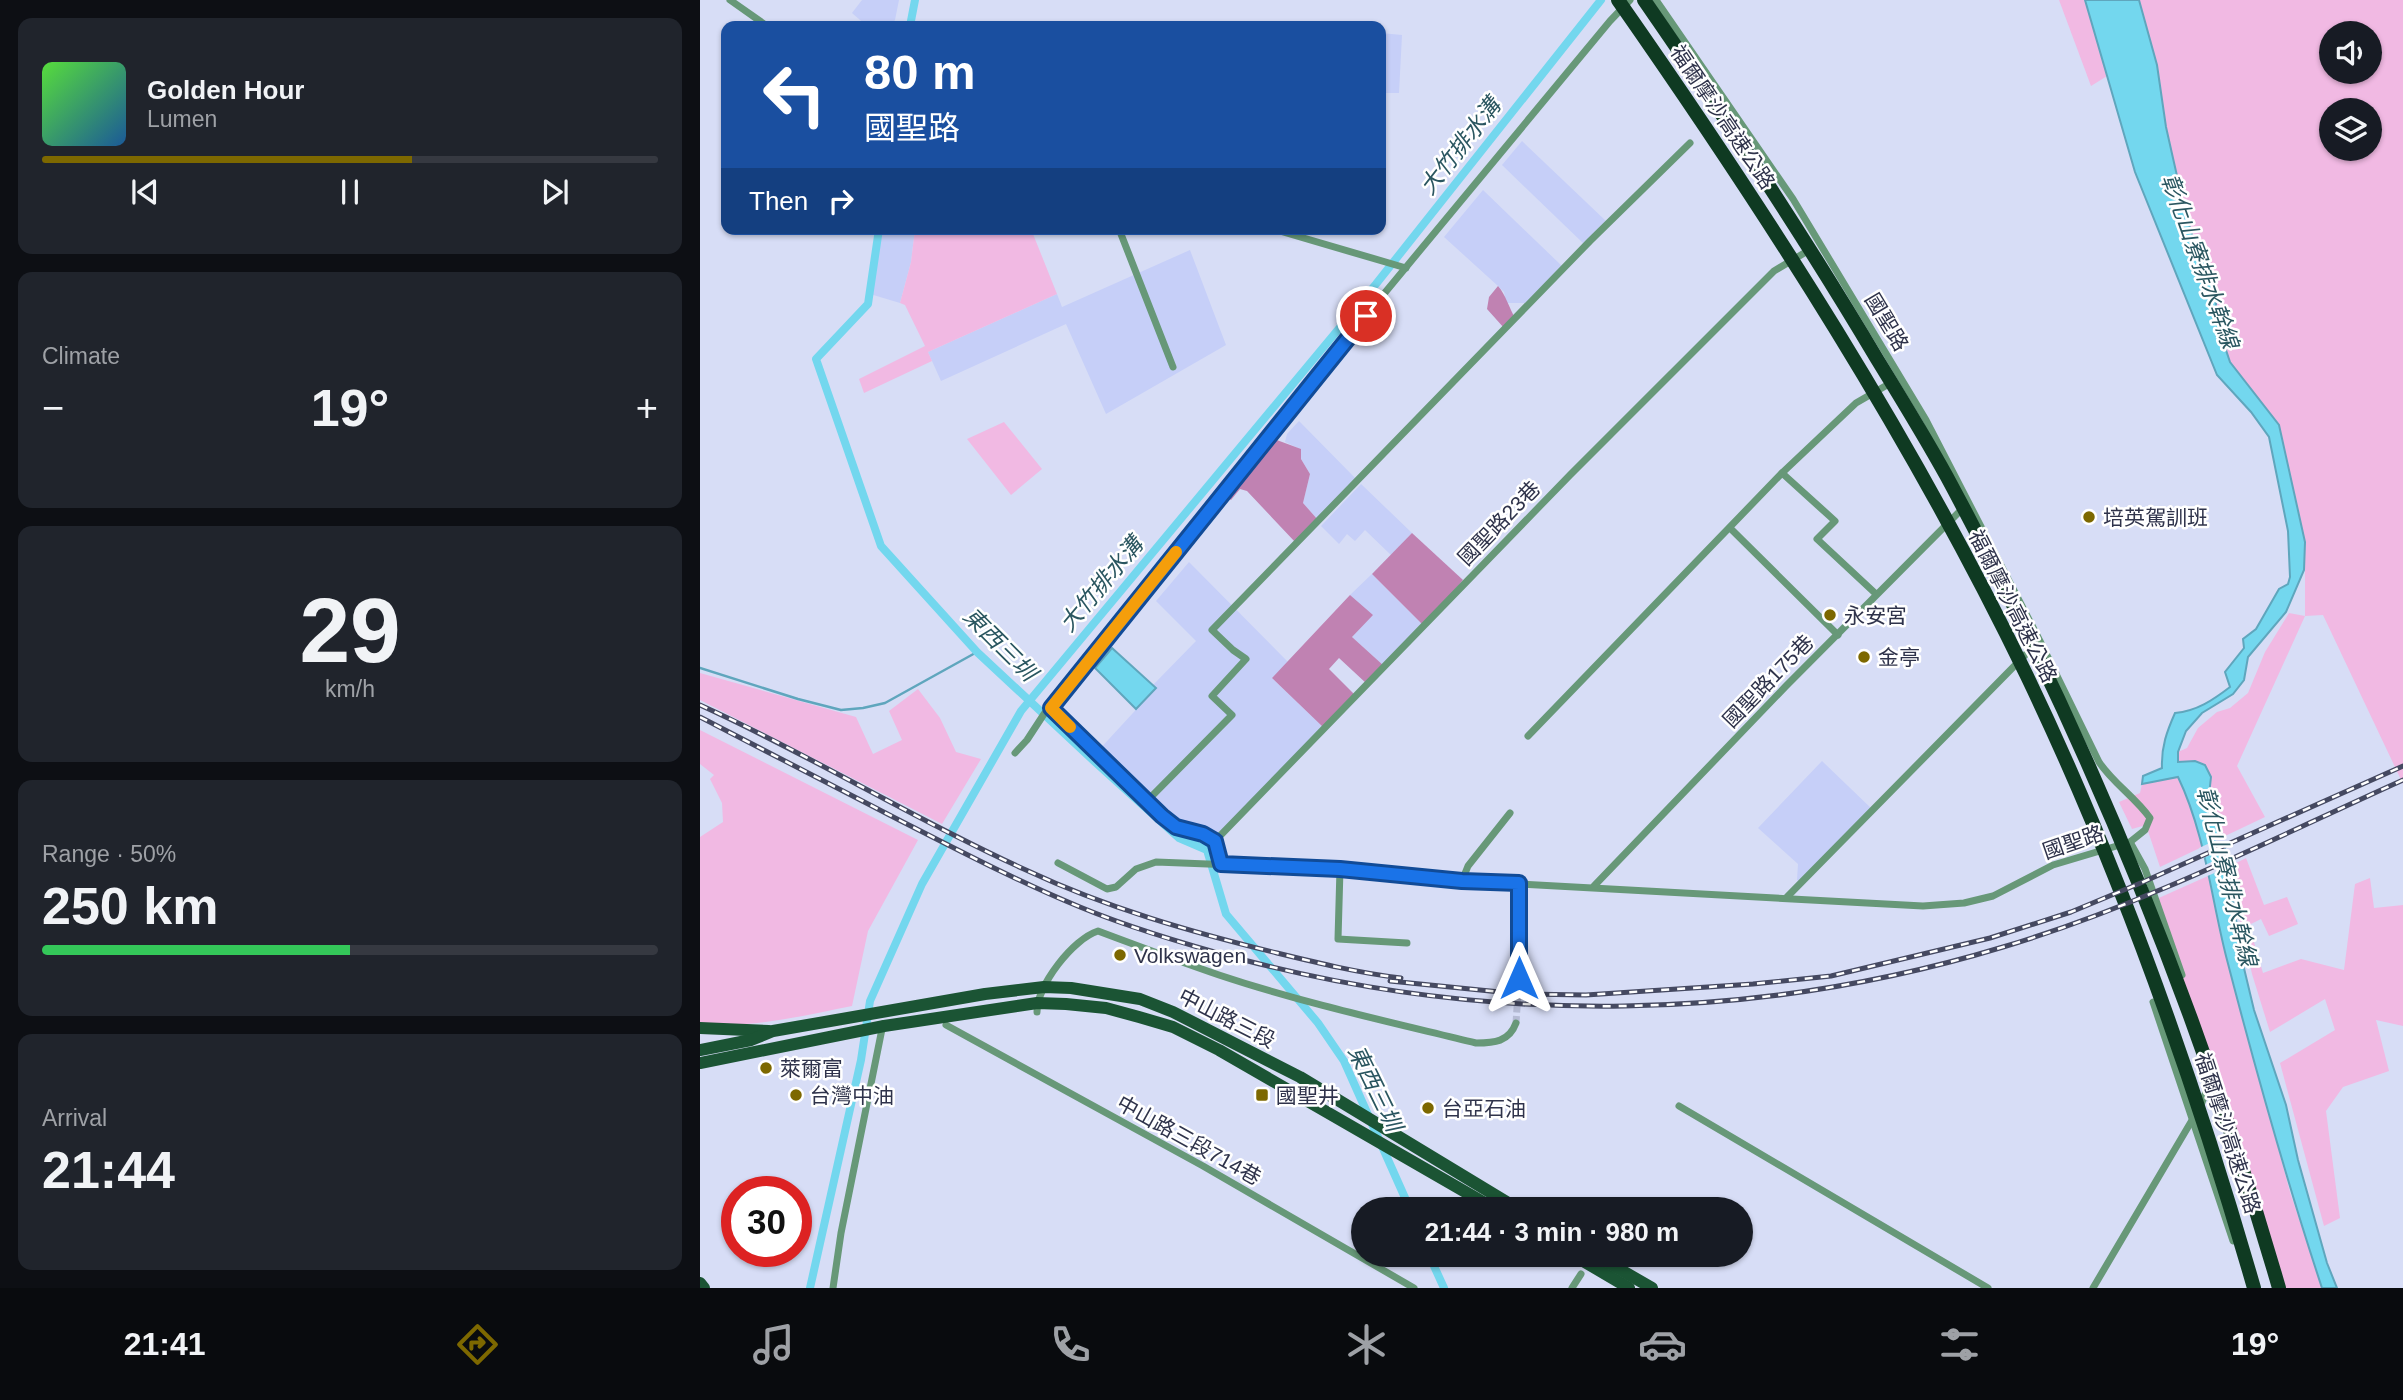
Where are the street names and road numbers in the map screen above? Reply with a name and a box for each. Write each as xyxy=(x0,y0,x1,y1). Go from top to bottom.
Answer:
street label: 福爾摩沙高速公路 xyxy=(1666,41,1780,193)
street label: 國聖路 xyxy=(1861,289,1913,355)
street label: 國聖路23巷 xyxy=(1453,476,1545,570)
street label: 福爾摩沙高速公路 xyxy=(1965,526,2061,686)
street label: 國聖路175巷 xyxy=(1718,630,1818,732)
street label: 國聖路 xyxy=(2039,821,2107,863)
street label: 中山路三段 xyxy=(1175,984,1279,1052)
street label: 福爾摩沙高速公路 xyxy=(2191,1050,2265,1216)
street label: 中山路三段714巷 xyxy=(1113,1091,1265,1189)

